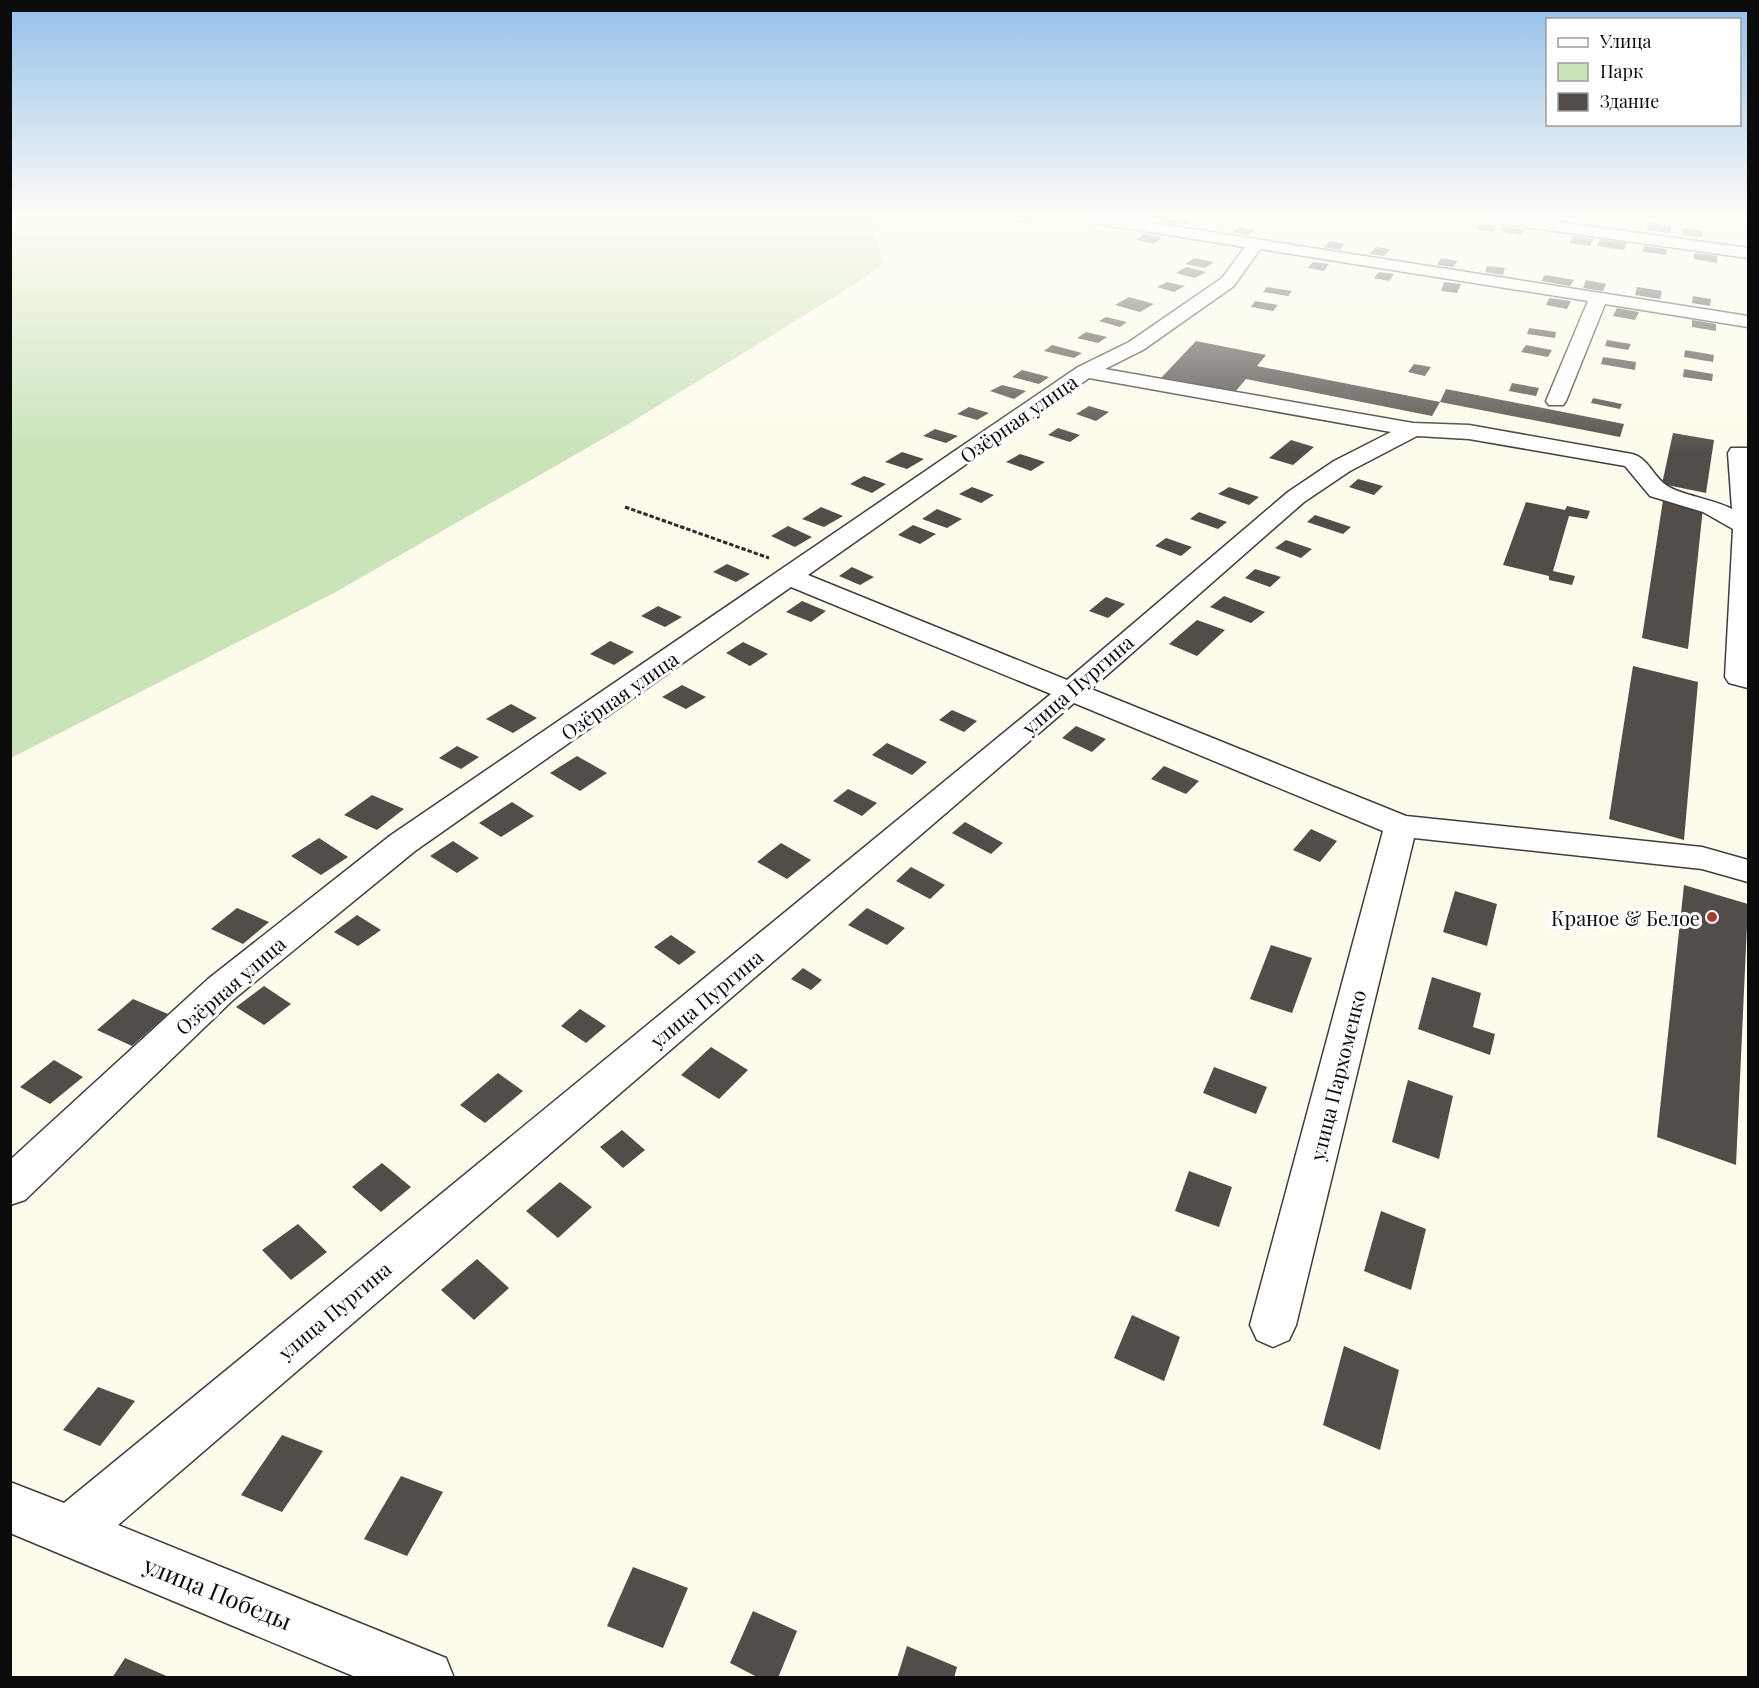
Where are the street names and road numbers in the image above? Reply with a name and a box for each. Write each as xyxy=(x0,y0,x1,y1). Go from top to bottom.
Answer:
street label: Озёрная улица xyxy=(954,367,1082,469)
street label: улица Пургина xyxy=(1015,628,1139,741)
street label: Озёрная улица xyxy=(555,644,683,746)
street label: Озёрная улица xyxy=(169,930,291,1040)
street label: улица Пургина xyxy=(643,943,768,1054)
street label: улица Пархоменко xyxy=(1303,987,1371,1164)
street label: улица Пургина xyxy=(271,1255,396,1366)
street label: улица Победы xyxy=(138,1547,297,1636)

